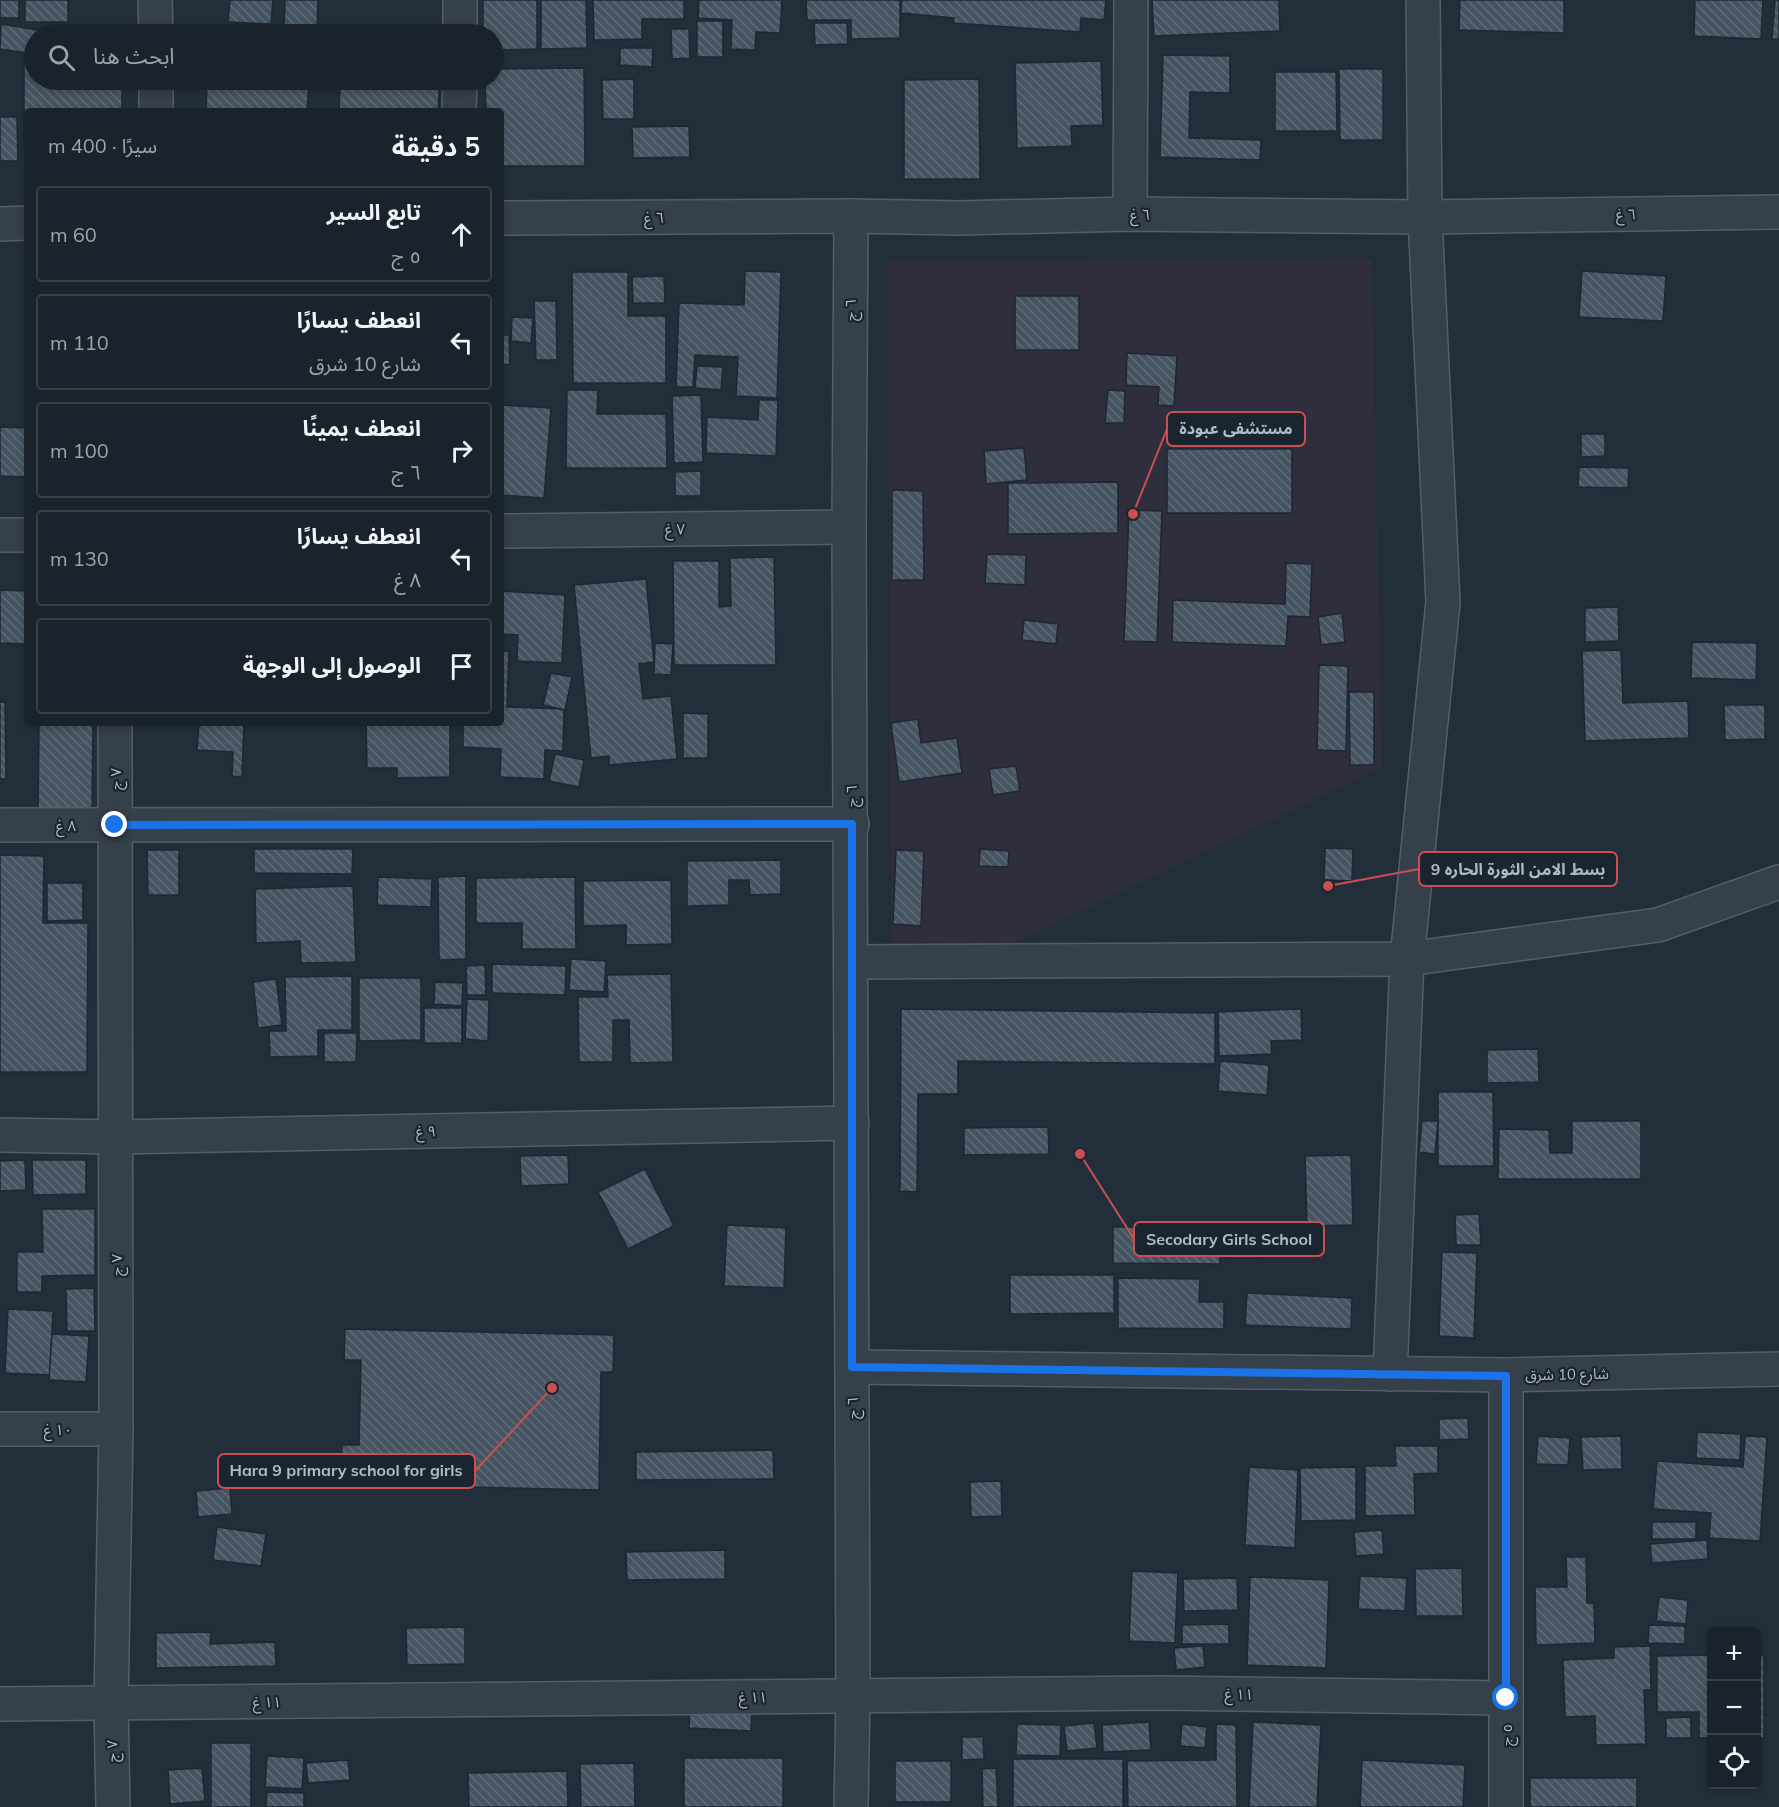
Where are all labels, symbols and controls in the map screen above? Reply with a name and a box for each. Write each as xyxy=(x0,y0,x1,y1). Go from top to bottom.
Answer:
search box xyxy=(24,24,504,90)
icon: search xyxy=(45,41,78,74)
text: ابحث هنا xyxy=(93,42,175,70)
text: 5 دقيقة xyxy=(392,130,480,163)
text: سيرًا · 400 m xyxy=(48,133,157,158)
text: تابع السير xyxy=(327,198,421,226)
street label: ٦ غ xyxy=(1616,204,1636,227)
street label: ٦ غ xyxy=(1130,205,1150,227)
street label: ٦ غ xyxy=(644,208,664,230)
icon: ahead xyxy=(445,218,478,251)
text: 60 m xyxy=(50,222,97,247)
text: ٥ ج xyxy=(392,243,421,268)
street label: ٦ ج xyxy=(841,299,863,321)
text: انعطف يسارًا xyxy=(297,306,421,334)
icon: left xyxy=(445,326,478,359)
text: 110 m xyxy=(50,330,109,355)
text: شارع 10 شرق xyxy=(309,351,421,376)
callout: مستشفى عبودة xyxy=(1167,412,1305,446)
text: انعطف يمينًا xyxy=(302,414,421,442)
text: مستشفى عبودة xyxy=(1179,418,1293,438)
icon: right xyxy=(445,434,478,467)
text: 100 m xyxy=(50,438,109,463)
text: ٦ ج xyxy=(392,459,421,484)
street label: ٧ غ xyxy=(665,519,686,542)
text: انعطف يسارًا xyxy=(297,522,421,550)
icon: left xyxy=(445,542,478,575)
text: 130 m xyxy=(50,546,109,571)
text: ٨ غ xyxy=(394,567,421,592)
icon: arrive xyxy=(445,650,478,683)
text: الوصول إلى الوجهة xyxy=(243,651,421,679)
street label: ٧ ج xyxy=(106,768,128,790)
street label: ٦ ج xyxy=(842,785,864,807)
route end xyxy=(101,811,127,837)
street label: ٨ غ xyxy=(56,816,76,838)
callout: بسط الامن الثورة الحاره 9 xyxy=(1419,852,1617,886)
text: بسط الامن الثورة الحاره 9 xyxy=(1431,859,1605,879)
street label: ٩ غ xyxy=(416,1121,436,1144)
callout: Secodary Girls School xyxy=(1134,1222,1324,1256)
text: Secodary Girls School xyxy=(1146,1229,1312,1249)
street label: ٧ ج xyxy=(107,1254,129,1276)
street label: شارع 10 شرق xyxy=(1525,1364,1609,1387)
street label: ٦ ج xyxy=(843,1397,865,1419)
street label: ١٠ غ xyxy=(44,1420,72,1442)
callout: Hara 9 primary school for girls xyxy=(218,1454,475,1488)
text: Hara 9 primary school for girls xyxy=(230,1460,463,1480)
map controls xyxy=(1707,1627,1761,1789)
button: + xyxy=(1707,1627,1761,1681)
button: − xyxy=(1707,1681,1761,1735)
street label: ١١ غ xyxy=(1224,1684,1254,1707)
route start xyxy=(1492,1684,1518,1710)
street label: ١١ غ xyxy=(738,1687,768,1710)
street label: ١١ غ xyxy=(252,1692,282,1715)
street label: ٥ ج xyxy=(1497,1724,1519,1746)
button: locate xyxy=(1707,1735,1761,1789)
street label: ٧ ج xyxy=(102,1739,125,1762)

